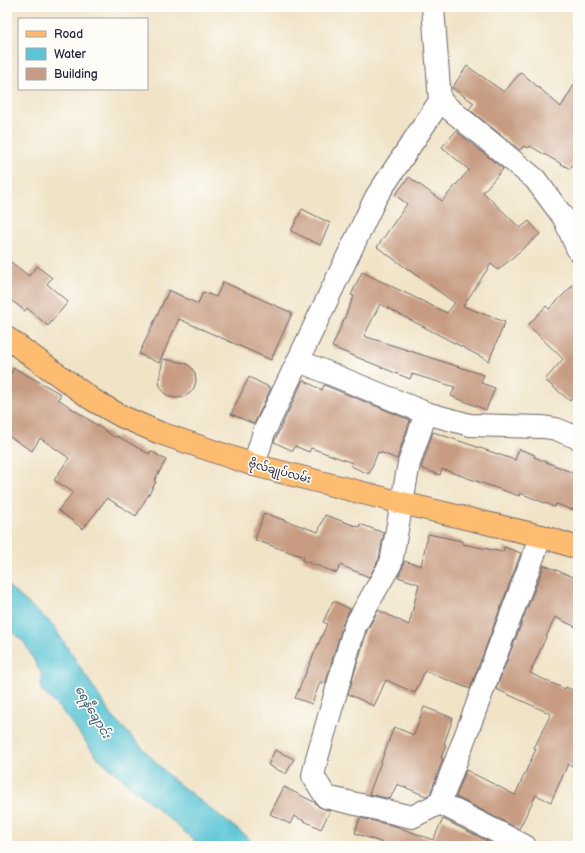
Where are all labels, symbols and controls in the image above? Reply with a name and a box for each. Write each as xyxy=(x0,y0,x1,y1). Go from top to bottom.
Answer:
legend xyxy=(18,18,148,90)
text: Road xyxy=(54,27,83,42)
text: Water xyxy=(54,47,86,62)
text: Building xyxy=(54,67,98,82)
street label: ဗိုလ်‌ချုပ်‌လမ်း xyxy=(247,456,313,488)
water label: ရေနီချောင်း xyxy=(70,682,116,743)

